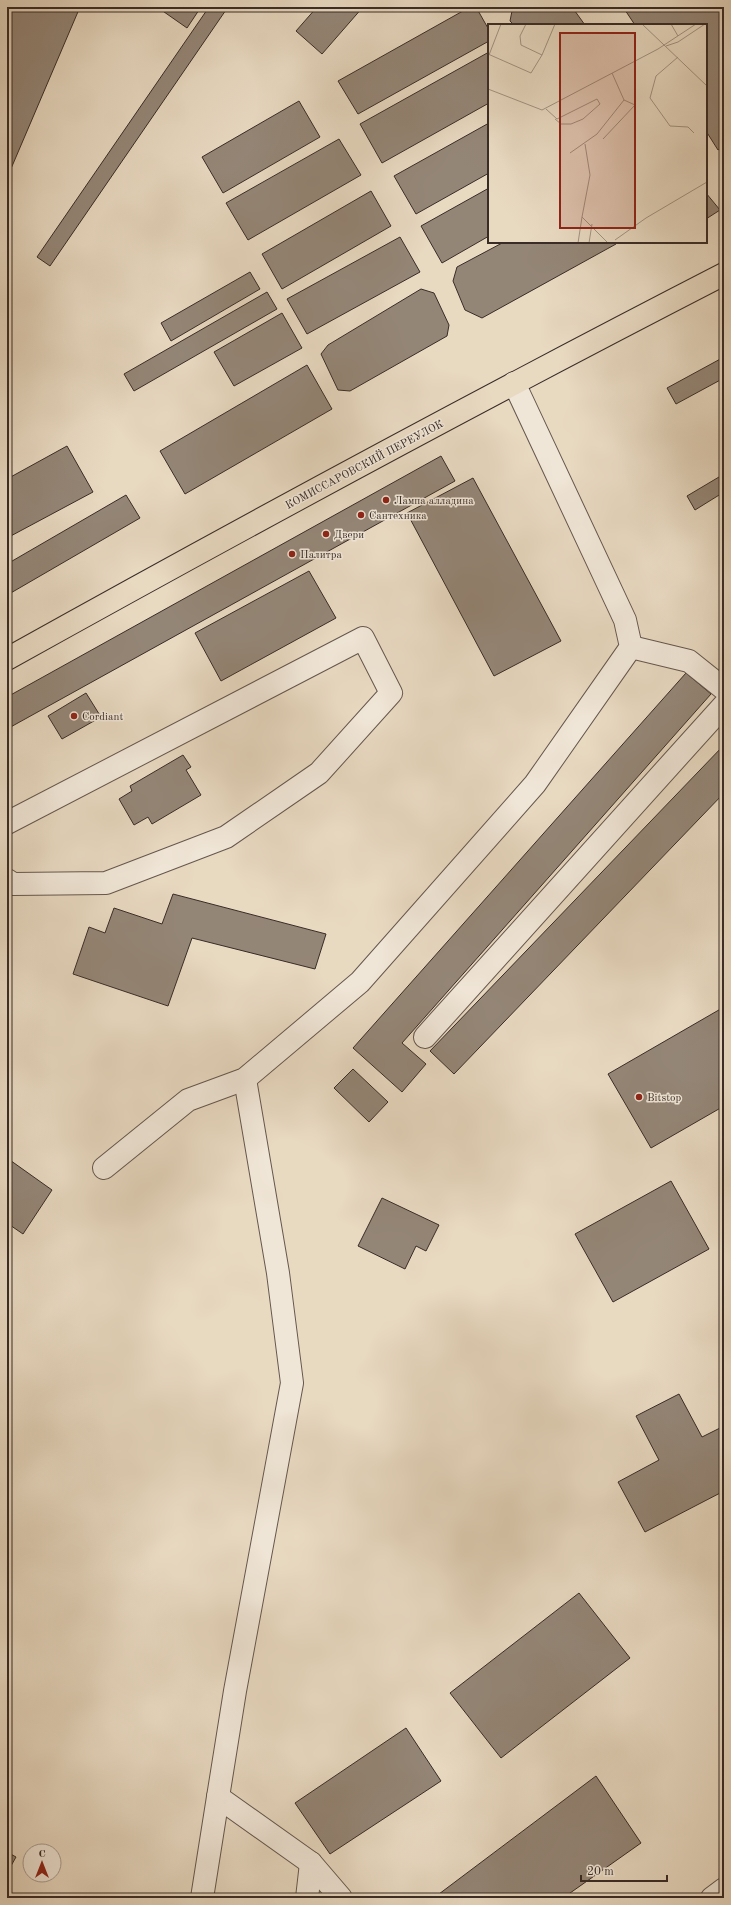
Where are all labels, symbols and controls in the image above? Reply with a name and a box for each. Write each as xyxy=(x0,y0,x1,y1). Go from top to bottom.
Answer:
inset map xyxy=(488,24,707,243)
street label: КОМИССАРОВСКИЙ ПЕРЕУЛОК xyxy=(283,417,446,512)
marker: Лампа алладина xyxy=(381,495,391,505)
place label: Лампа алладина xyxy=(394,496,474,507)
marker: Сантехника xyxy=(356,510,366,520)
place label: Сантехника xyxy=(369,511,427,522)
marker: Двери xyxy=(321,529,331,539)
place label: Двери xyxy=(334,530,364,541)
marker: Палитра xyxy=(287,549,297,559)
place label: Палитра xyxy=(300,550,342,561)
marker: Cordiant xyxy=(69,711,79,721)
place label: Cordiant xyxy=(82,712,123,723)
marker: Bitstop xyxy=(634,1092,644,1102)
place label: Bitstop xyxy=(647,1093,681,1104)
north arrow xyxy=(22,1843,62,1883)
text: С xyxy=(38,1849,46,1860)
scale bar xyxy=(581,1857,667,1883)
text: 20 m xyxy=(587,1866,614,1878)

